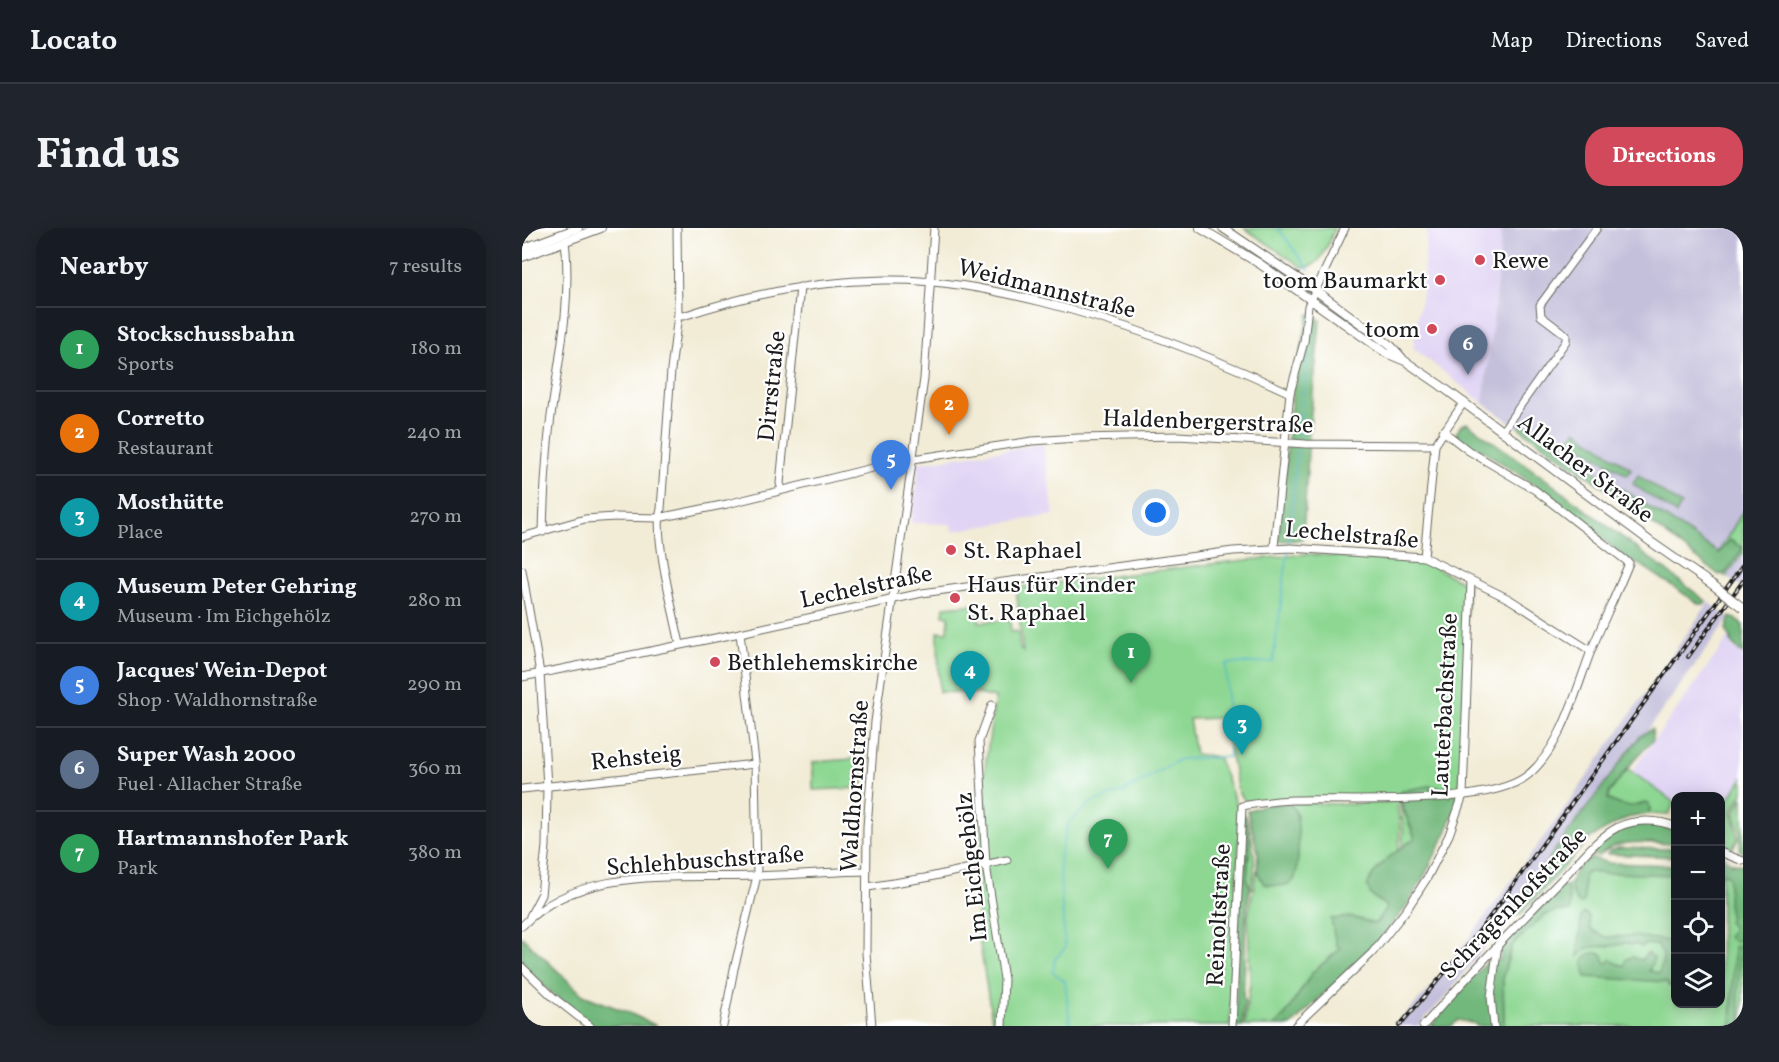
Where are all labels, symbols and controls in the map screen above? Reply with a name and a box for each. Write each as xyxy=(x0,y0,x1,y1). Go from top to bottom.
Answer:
text: Locato xyxy=(30,22,117,61)
text: Map xyxy=(1491,27,1533,56)
text: Directions xyxy=(1566,27,1662,56)
text: Saved xyxy=(1695,27,1749,56)
text: Find us xyxy=(36,127,180,186)
button: Directions xyxy=(1585,127,1743,186)
place label: Rewe xyxy=(1492,245,1549,279)
text: Nearby xyxy=(60,249,149,285)
street label: Weidmannstraße xyxy=(954,251,1139,329)
text: 7 results xyxy=(389,253,462,281)
marker: Rewe xyxy=(1473,253,1487,267)
place label: toom Baumarkt xyxy=(1263,265,1428,299)
marker: toom Baumarkt xyxy=(1433,273,1447,287)
place label: toom xyxy=(1365,314,1420,348)
text: Stockschussbahn xyxy=(117,320,295,351)
marker: toom xyxy=(1425,322,1439,336)
pin: 6 xyxy=(1448,326,1488,375)
street label: Dirrstraße xyxy=(750,329,796,443)
text: 1 xyxy=(75,335,84,363)
text: 180 m xyxy=(410,335,462,363)
text: Sports xyxy=(117,351,174,379)
pin: 2 xyxy=(930,386,968,435)
street label: Haldenbergerstraße xyxy=(1102,402,1314,444)
text: Corretto xyxy=(117,404,205,435)
street label: Allacher Straße xyxy=(1509,407,1660,532)
text: 2 xyxy=(74,419,85,447)
text: 240 m xyxy=(407,419,462,447)
text: Restaurant xyxy=(117,435,214,463)
pin: 5 xyxy=(872,440,910,490)
text: Mosthütte xyxy=(117,488,224,519)
your location xyxy=(1141,498,1170,527)
text: 3 xyxy=(74,503,85,531)
text: 270 m xyxy=(409,503,462,531)
street label: Lechelstraße xyxy=(1283,513,1420,559)
text: Place xyxy=(117,519,163,547)
place label: St. Raphael xyxy=(963,535,1082,569)
marker: St. Raphael xyxy=(944,543,958,557)
street label: Lechelstraße xyxy=(797,557,936,619)
place label: Haus für Kinder St. Raphael xyxy=(967,569,1135,631)
text: Museum Peter Gehring xyxy=(117,572,357,603)
text: 4 xyxy=(73,587,86,615)
text: 280 m xyxy=(407,587,462,615)
marker: Haus für Kinder St. Raphael xyxy=(948,591,962,605)
text: Museum · Im Eichgehölz xyxy=(117,603,331,631)
street label: Lauterbachstraße xyxy=(1424,612,1468,798)
pin: 1 xyxy=(1112,634,1150,683)
place label: Bethlehemskirche xyxy=(727,647,918,681)
pin: 4 xyxy=(950,652,990,701)
marker: Bethlehemskirche xyxy=(708,655,722,669)
text: Jacques' Wein-Depot xyxy=(117,656,327,687)
text: 5 xyxy=(75,671,84,699)
text: 290 m xyxy=(407,671,462,699)
text: Shop · Waldhornstraße xyxy=(117,687,318,715)
street label: Waldhornstraße xyxy=(833,699,879,874)
pin: 3 xyxy=(1222,706,1262,755)
street label: Rehsteig xyxy=(589,737,683,781)
text: Super Wash 2000 xyxy=(117,740,296,771)
text: 6 xyxy=(74,755,85,783)
text: 360 m xyxy=(408,755,462,783)
text: Fuel · Allacher Straße xyxy=(117,771,302,799)
street label: Im Eichgehölz xyxy=(948,790,998,943)
map controls xyxy=(1671,792,1725,1008)
button: + xyxy=(1671,792,1725,846)
pin: 7 xyxy=(1088,820,1128,869)
street label: Schragenhofstraße xyxy=(1433,821,1596,988)
text: Hartmannshofer Park xyxy=(117,824,349,855)
street label: Schlehbuschstraße xyxy=(605,838,805,886)
text: 7 xyxy=(75,839,84,867)
text: 380 m xyxy=(408,839,462,867)
street label: Reinoltstraße xyxy=(1199,843,1241,988)
button: − xyxy=(1671,846,1725,900)
text: Park xyxy=(117,855,158,883)
button: locate xyxy=(1671,900,1725,954)
button: layers xyxy=(1671,954,1725,1008)

